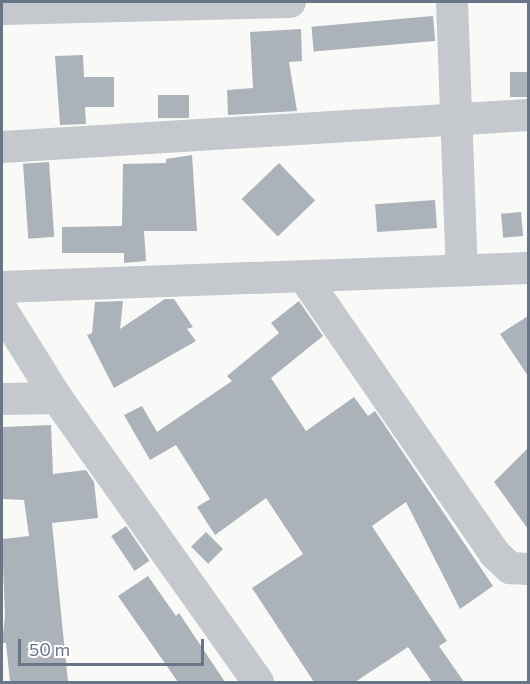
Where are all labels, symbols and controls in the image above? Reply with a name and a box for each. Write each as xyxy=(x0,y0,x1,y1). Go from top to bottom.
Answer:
scale bar xyxy=(21,627,207,665)
text: 50 m xyxy=(29,638,70,660)

